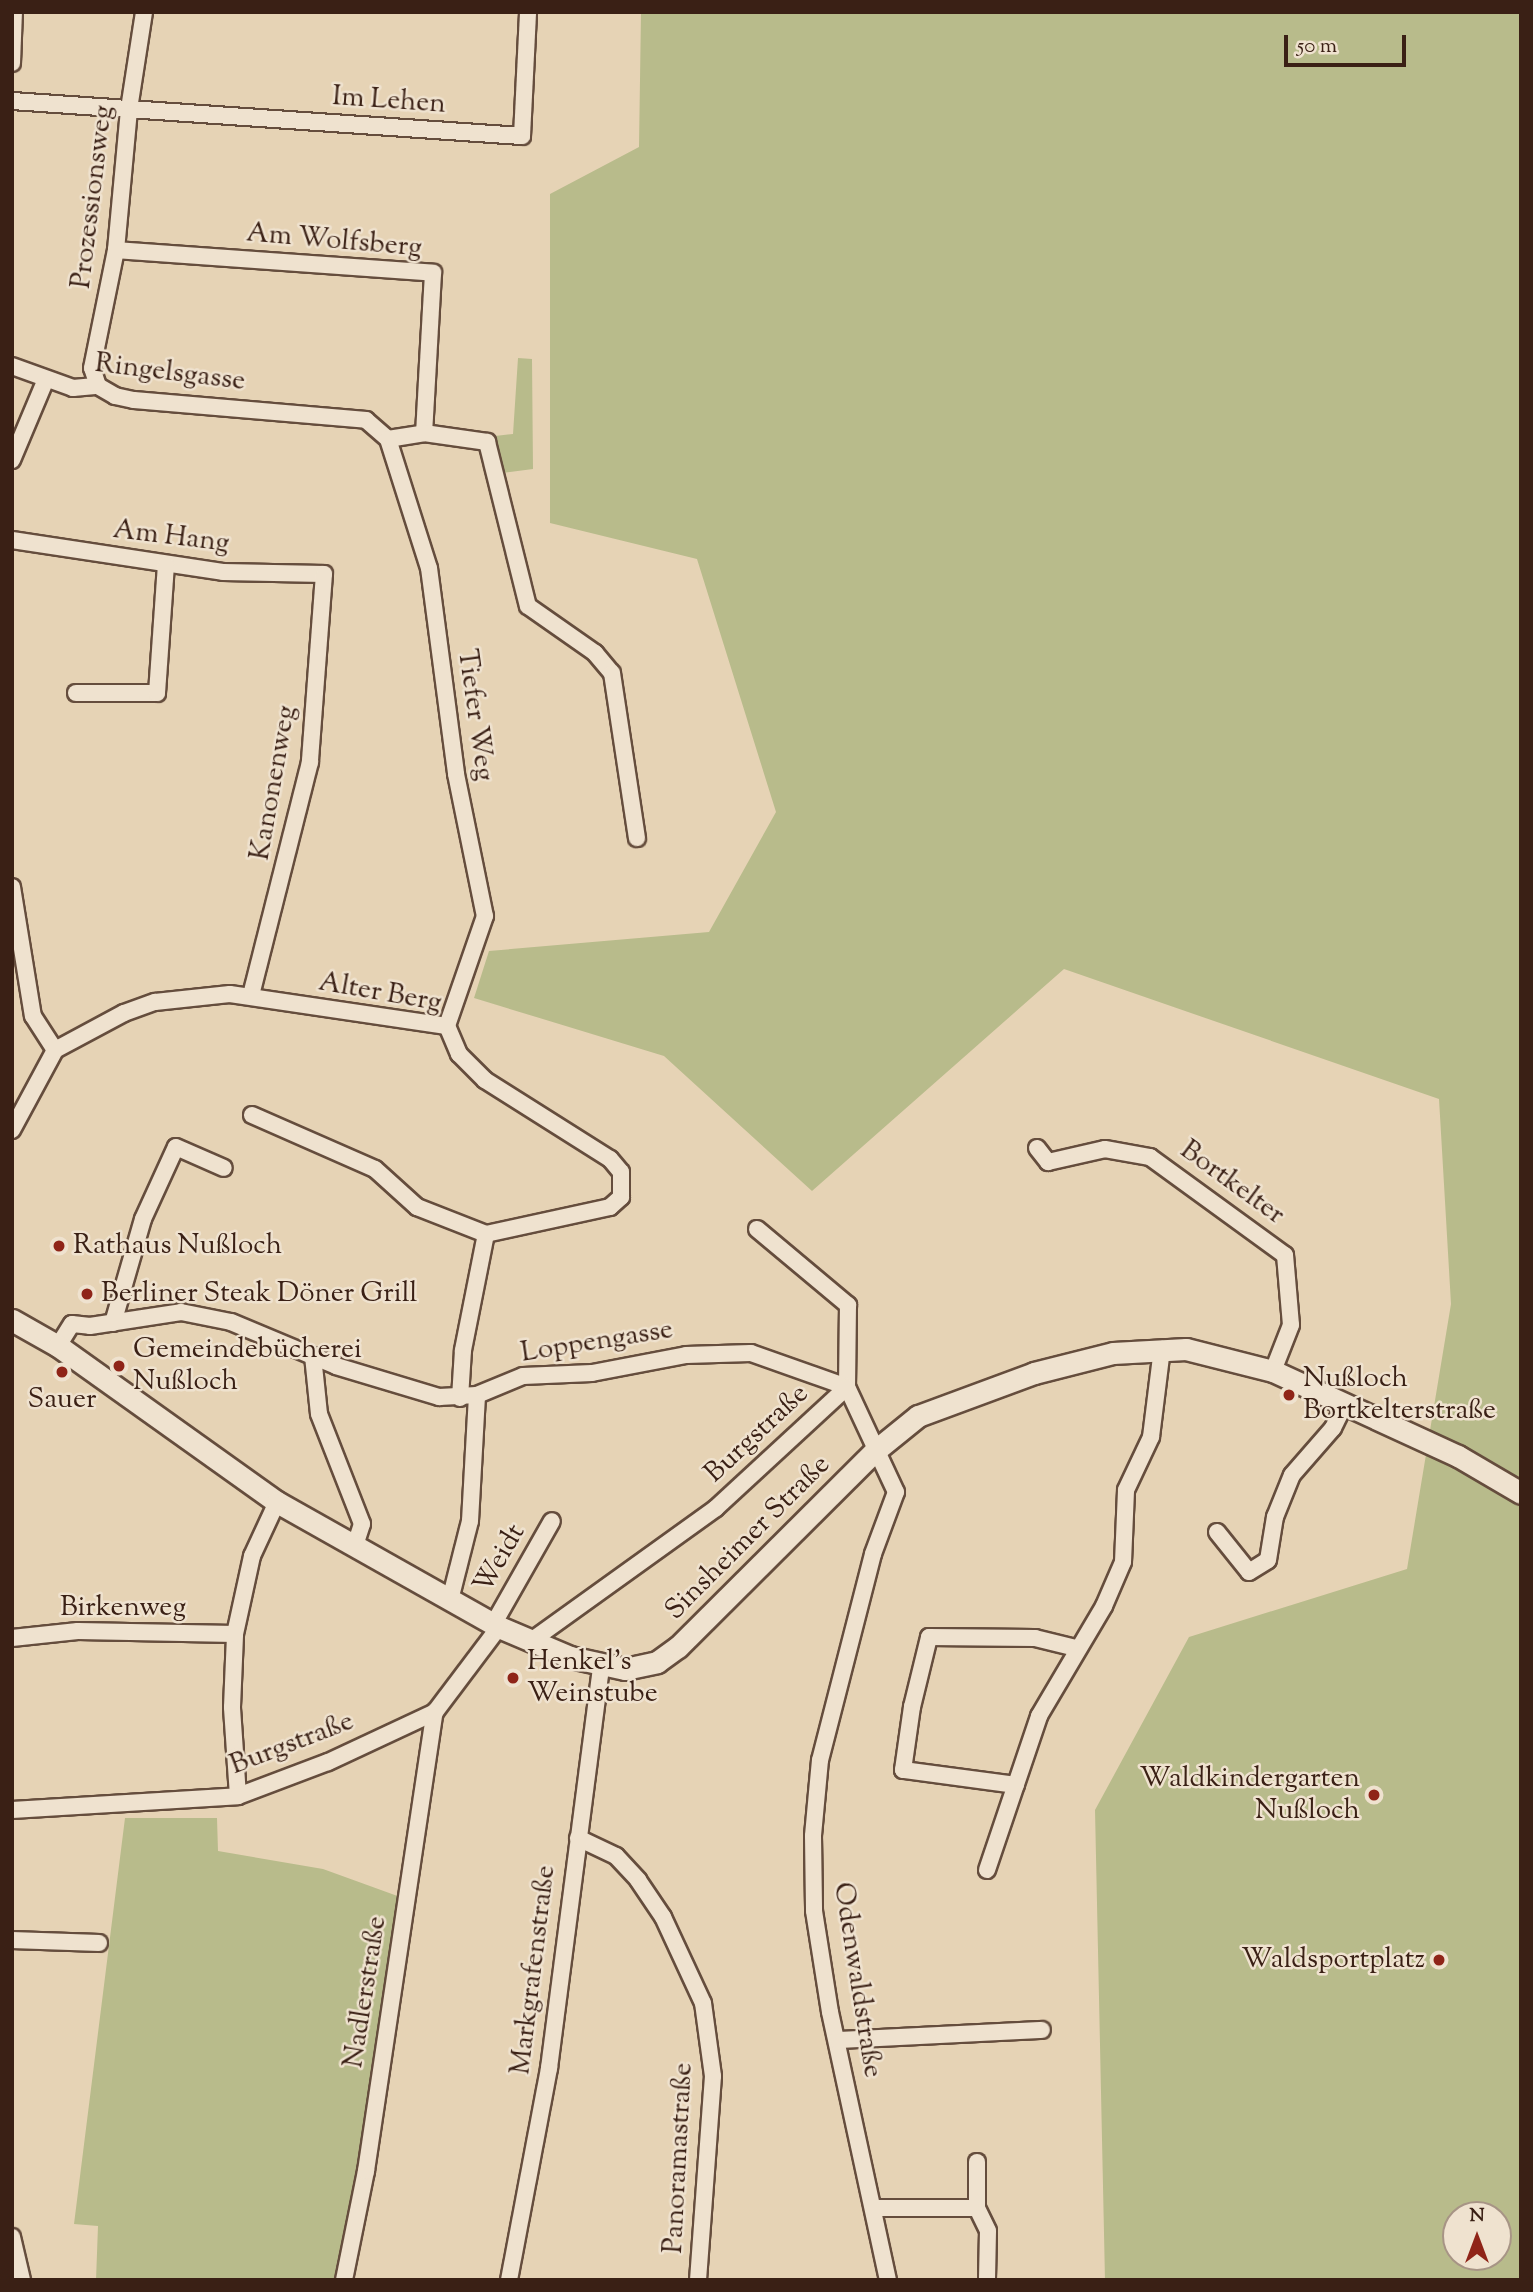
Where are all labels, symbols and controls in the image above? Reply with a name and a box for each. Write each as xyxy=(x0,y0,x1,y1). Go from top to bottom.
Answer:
scale bar xyxy=(1288,21,1410,65)
text: 50 m xyxy=(1297,32,1337,62)
street label: Im Lehen xyxy=(331,80,447,122)
street label: Prozessionsweg xyxy=(65,103,121,291)
street label: Am Wolfsberg xyxy=(245,217,423,265)
street label: Ringelsgasse xyxy=(93,347,247,399)
street label: Am Hang xyxy=(111,513,231,561)
street label: Tiefer Weg xyxy=(449,647,501,783)
street label: Kanonenweg xyxy=(244,703,304,863)
street label: Alter Berg xyxy=(316,966,444,1020)
street label: Bortkelter xyxy=(1173,1134,1291,1232)
place label: Rathaus Nußloch xyxy=(73,1229,282,1263)
marker: Rathaus Nußloch xyxy=(51,1238,67,1254)
place label: Berliner Steak Döner Grill xyxy=(101,1277,417,1311)
marker: Berliner Steak Döner Grill xyxy=(79,1286,95,1302)
street label: Loppengasse xyxy=(518,1313,676,1371)
place label: Gemeindebücherei Nußloch xyxy=(133,1333,362,1399)
marker: Gemeindebücherei Nußloch xyxy=(111,1358,127,1374)
place label: Nußloch Bortkelterstraße xyxy=(1303,1362,1496,1428)
marker: Sauer xyxy=(54,1364,70,1380)
street label: Burgstraße xyxy=(698,1377,816,1491)
place label: Sauer xyxy=(28,1383,96,1417)
marker: Nußloch Bortkelterstraße xyxy=(1281,1387,1297,1403)
street label: Sinsheimer Straße xyxy=(659,1449,837,1627)
street label: Weidt xyxy=(467,1518,533,1600)
street label: Birkenweg xyxy=(60,1591,186,1625)
place label: Henkel's Weinstube xyxy=(527,1645,658,1711)
marker: Henkel's Weinstube xyxy=(505,1670,521,1686)
street label: Burgstraße xyxy=(225,1705,359,1783)
place label: Waldkindergarten Nußloch xyxy=(1140,1762,1360,1828)
marker: Waldkindergarten Nußloch xyxy=(1366,1787,1382,1803)
street label: Markgrafenstraße xyxy=(504,1863,564,2077)
street label: Odenwaldstraße xyxy=(825,1880,889,2080)
street label: Nadlerstraße xyxy=(337,1914,395,2070)
place label: Waldsportplatz xyxy=(1241,1943,1425,1977)
marker: Waldsportplatz xyxy=(1431,1952,1447,1968)
street label: Panoramastraße xyxy=(657,2062,701,2254)
north arrow xyxy=(1442,2201,1512,2271)
text: N xyxy=(1469,2203,1485,2230)

